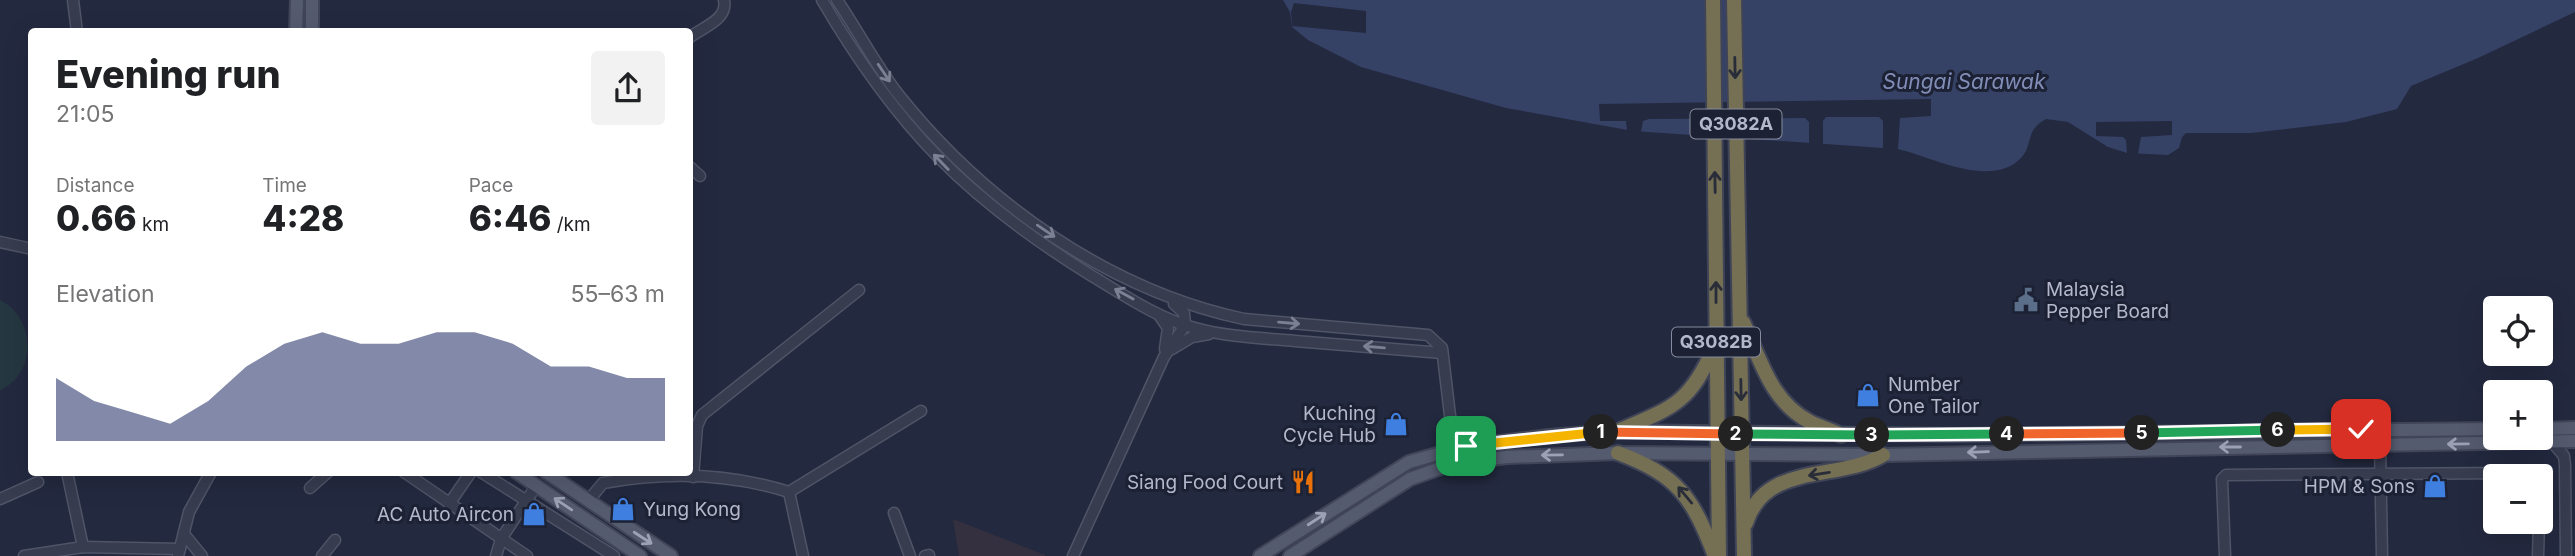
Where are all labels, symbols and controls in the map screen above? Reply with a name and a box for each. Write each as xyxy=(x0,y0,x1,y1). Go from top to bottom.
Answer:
text: Evening run xyxy=(56,51,281,97)
button: share xyxy=(591,51,665,125)
one-way arrow xyxy=(1728,56,1742,79)
one-way arrow xyxy=(877,63,891,82)
water label: Sungai Sarawak xyxy=(1882,69,2046,94)
text: 21:05 xyxy=(56,100,115,128)
road number: Q3082A xyxy=(1690,110,1782,139)
one-way arrow xyxy=(932,153,949,170)
one-way arrow xyxy=(1709,171,1722,194)
text: Distance xyxy=(56,174,134,197)
text: Time xyxy=(262,174,307,197)
text: Pace xyxy=(469,174,513,197)
text: 0.66 xyxy=(56,197,137,239)
text: 4:28 xyxy=(262,197,344,239)
text: 6:46 xyxy=(469,197,551,239)
text: km xyxy=(137,213,169,236)
text: /km xyxy=(551,213,591,236)
one-way arrow xyxy=(1036,224,1055,238)
place label: Malaysia Pepper Board xyxy=(2046,278,2169,323)
text: Elevation xyxy=(56,280,155,308)
text: 55–63 m xyxy=(570,280,665,308)
one-way arrow xyxy=(1709,281,1723,304)
public building icon: Malaysia Pepper Board xyxy=(2012,286,2040,314)
one-way arrow xyxy=(1114,287,1135,300)
map controls xyxy=(2483,296,2553,534)
button: locate xyxy=(2483,296,2553,366)
one-way arrow xyxy=(1277,317,1299,330)
road number: Q3082B xyxy=(1672,328,1760,356)
one-way arrow xyxy=(1364,340,1386,353)
place label: Number One Tailor xyxy=(1888,373,1979,418)
one-way arrow xyxy=(1735,379,1748,402)
button: + xyxy=(2483,380,2553,450)
shop icon: Number One Tailor xyxy=(1854,381,1882,409)
pin xyxy=(2331,399,2391,459)
place label: Kuching Cycle Hub xyxy=(1283,402,1376,447)
shop icon: Kuching Cycle Hub xyxy=(1382,410,1410,438)
icon: check xyxy=(2342,410,2380,448)
pin: 6 xyxy=(2260,412,2296,448)
pin: 1 xyxy=(1584,414,1618,450)
pin xyxy=(1436,416,1496,476)
pin: 2 xyxy=(1718,416,1754,452)
pin: 4 xyxy=(1990,416,2024,452)
pin: 5 xyxy=(2124,416,2160,450)
pin: 3 xyxy=(1854,418,1890,452)
text: 6 xyxy=(2271,418,2284,441)
text: 1 xyxy=(1596,420,1605,443)
text: 5 xyxy=(2135,421,2148,444)
text: 2 xyxy=(1730,422,1741,445)
text: 4 xyxy=(2000,422,2013,445)
text: 3 xyxy=(1865,423,1878,446)
icon: arrive xyxy=(1447,427,1485,465)
one-way arrow xyxy=(2447,437,2470,450)
one-way arrow xyxy=(2219,440,2242,453)
one-way arrow xyxy=(1967,445,1990,459)
one-way arrow xyxy=(1541,448,1564,461)
button: − xyxy=(2483,464,2553,534)
one-way arrow xyxy=(1808,467,1831,480)
restaurant icon: Siang Food Court xyxy=(1289,468,1317,496)
place label: Siang Food Court xyxy=(1127,471,1283,494)
shop icon: HPM & Sons xyxy=(2421,472,2449,500)
place label: HPM & Sons xyxy=(2304,475,2415,498)
one-way arrow xyxy=(1677,487,1693,505)
shop icon: Yung Kong xyxy=(609,495,637,523)
one-way arrow xyxy=(554,497,573,511)
place label: Yung Kong xyxy=(643,498,741,521)
shop icon: AC Auto Aircon xyxy=(520,500,548,528)
place label: AC Auto Aircon xyxy=(377,503,514,526)
one-way arrow xyxy=(1307,511,1327,525)
one-way arrow xyxy=(632,532,652,546)

